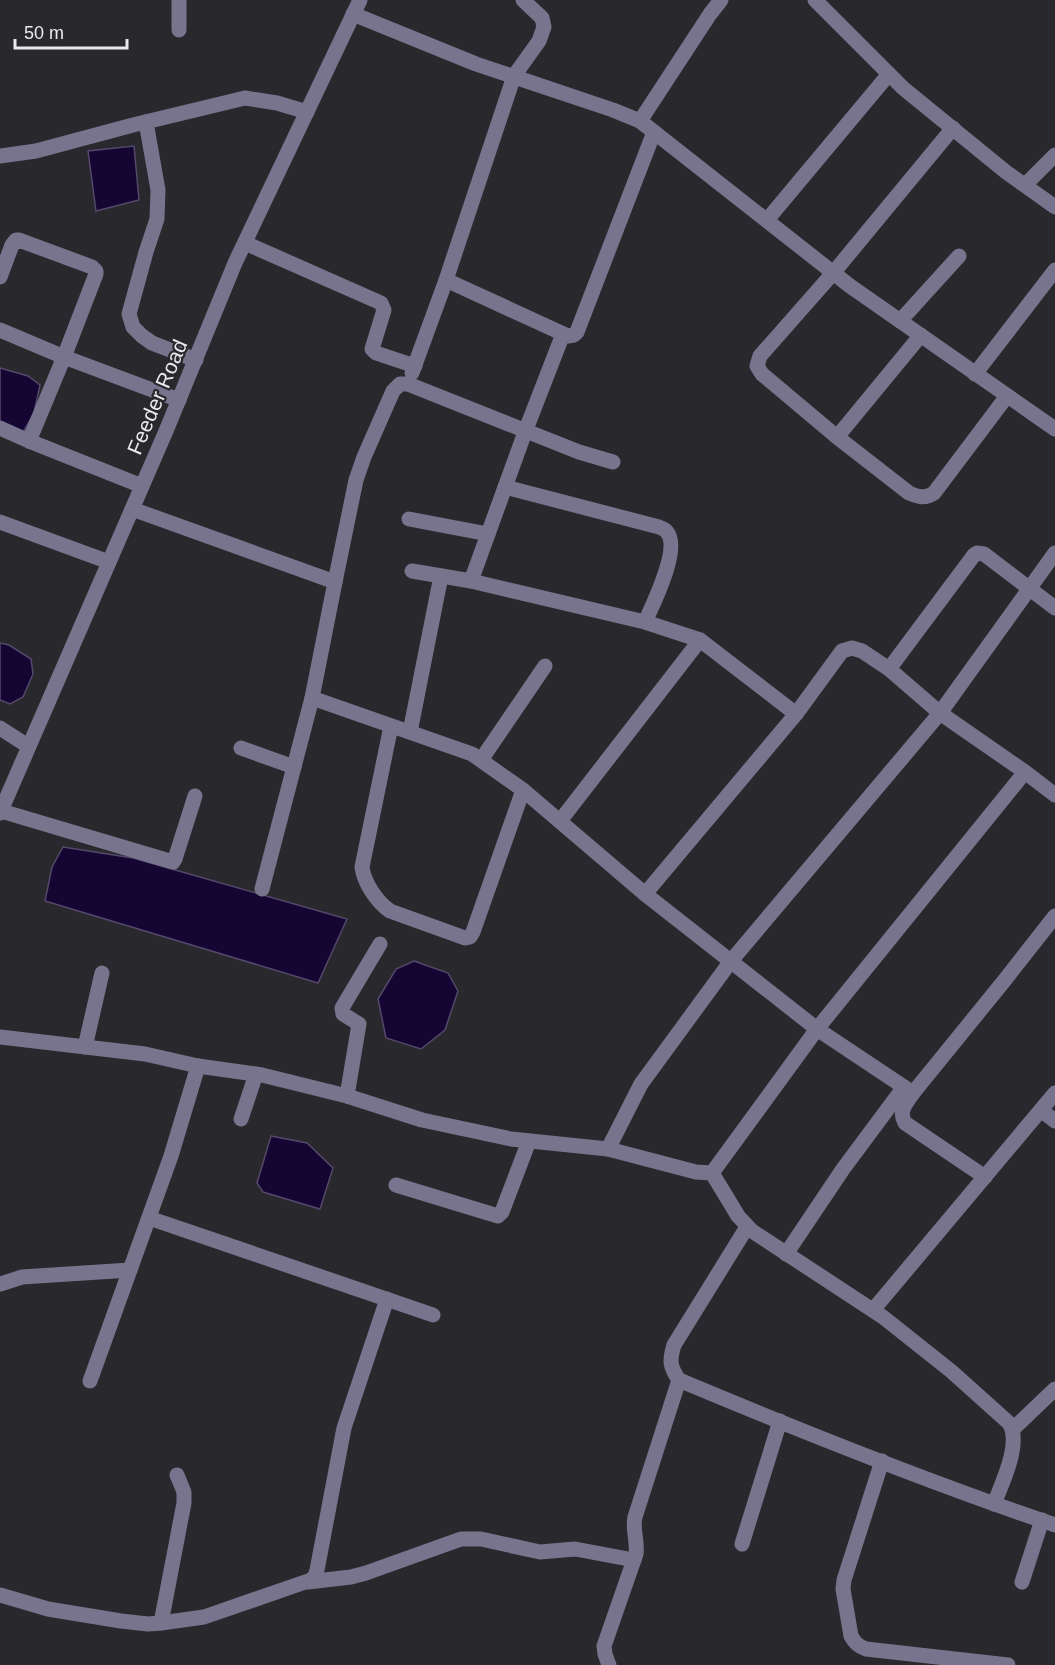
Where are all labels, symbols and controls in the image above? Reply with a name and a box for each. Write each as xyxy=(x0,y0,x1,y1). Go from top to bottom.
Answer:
scale bar xyxy=(15,12,128,50)
text: 50 m xyxy=(24,23,64,43)
street label: Feeder Road xyxy=(122,336,192,458)

